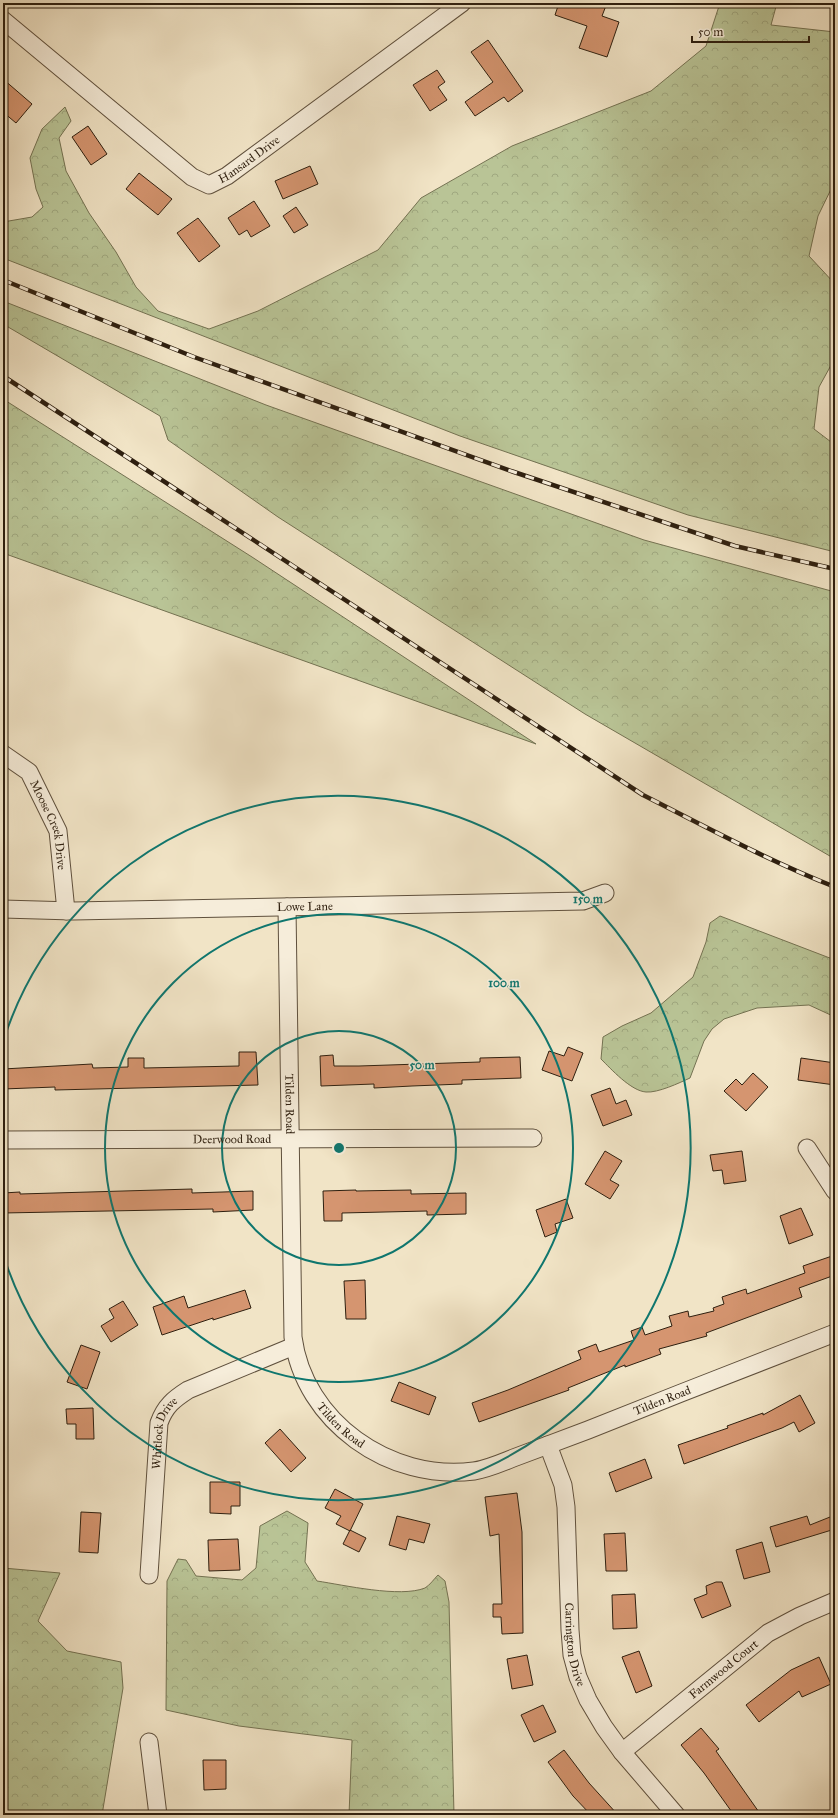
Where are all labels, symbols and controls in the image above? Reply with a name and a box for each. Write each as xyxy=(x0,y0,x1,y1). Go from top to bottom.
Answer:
scale bar xyxy=(692,18,809,44)
text: 50 m xyxy=(698,25,723,39)
street label: Hansard Drive xyxy=(216,133,282,186)
street label: Moose Creek Drive xyxy=(27,778,69,871)
text: 150 m xyxy=(573,892,604,906)
street label: Lowe Lane xyxy=(277,899,333,914)
text: 100 m xyxy=(488,976,521,990)
text: 50 m xyxy=(409,1058,436,1072)
street label: Tilden Road xyxy=(282,1074,297,1134)
street label: Deerwood Road xyxy=(193,1132,271,1146)
centre of rings xyxy=(332,1141,346,1155)
street label: Tilden Road xyxy=(631,1383,693,1418)
street label: Whitlock Drive xyxy=(149,1394,180,1470)
street label: Tilden Road xyxy=(314,1400,367,1451)
street label: Carrington Drive xyxy=(562,1602,588,1689)
street label: Farmwood Court xyxy=(686,1636,762,1702)

